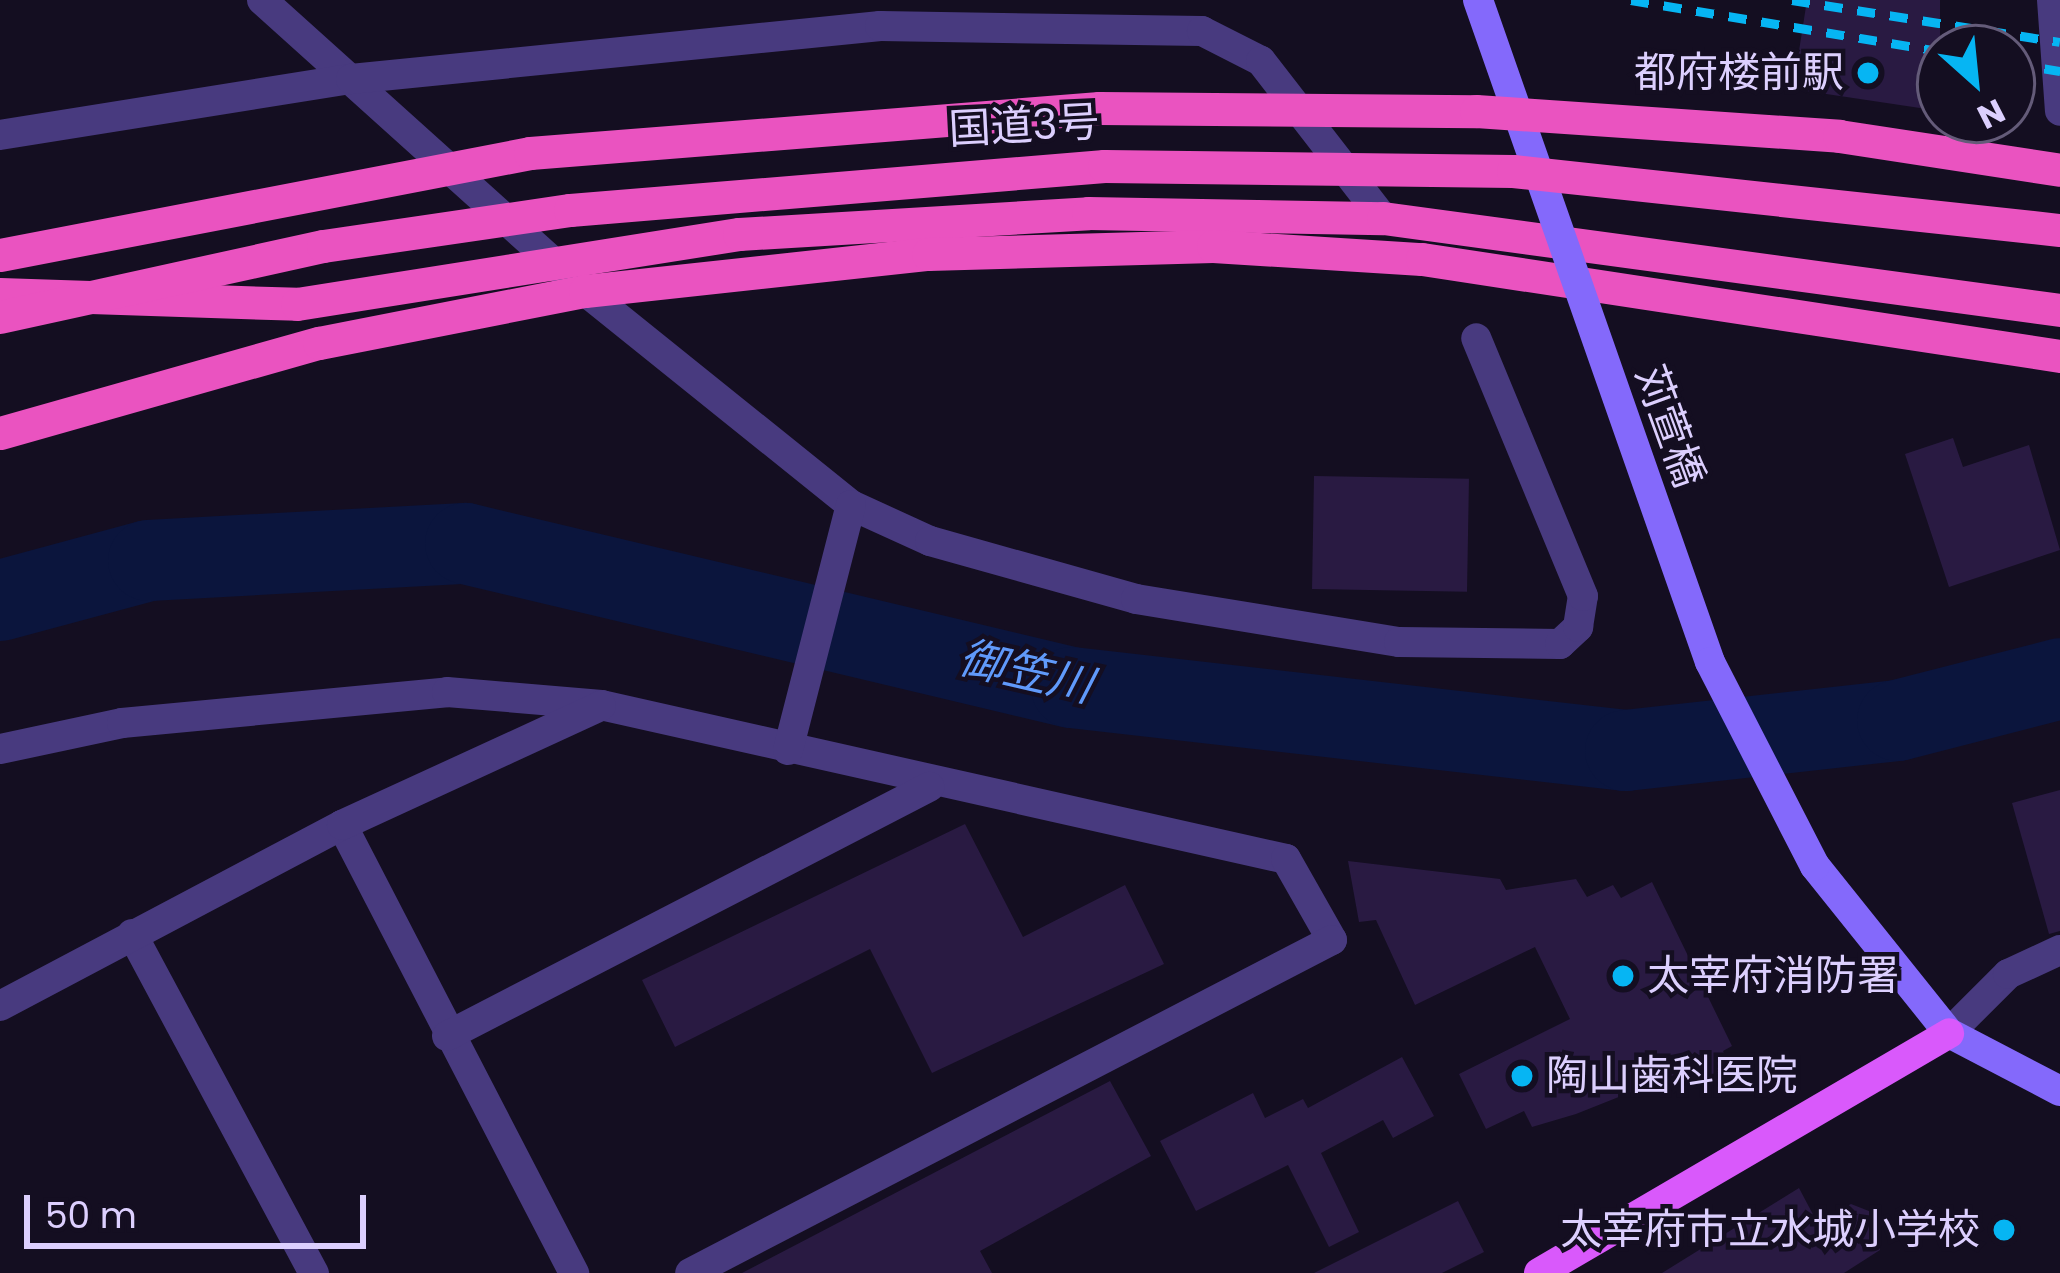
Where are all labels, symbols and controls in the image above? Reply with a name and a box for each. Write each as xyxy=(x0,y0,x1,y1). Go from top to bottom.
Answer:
north arrow xyxy=(1916,24,2036,144)
place label: 都府楼前駅 xyxy=(1634,48,1844,98)
marker: 都府楼前駅 xyxy=(1855,60,1881,86)
text: N xyxy=(1969,87,2013,140)
street label: 国道3号 xyxy=(947,97,1101,155)
street label: 苅萱橋 xyxy=(1624,358,1714,494)
water label: 御笠川 xyxy=(954,631,1098,713)
place label: 太宰府消防署 xyxy=(1647,951,1899,1001)
marker: 太宰府消防署 xyxy=(1610,963,1636,989)
place label: 陶山歯科医院 xyxy=(1546,1051,1798,1101)
marker: 陶山歯科医院 xyxy=(1509,1063,1535,1089)
scale bar xyxy=(30,1171,372,1245)
text: 50 m xyxy=(45,1190,137,1241)
place label: 太宰府市立水城小学校 xyxy=(1560,1205,1980,1255)
marker: 太宰府市立水城小学校 xyxy=(1991,1217,2017,1243)

